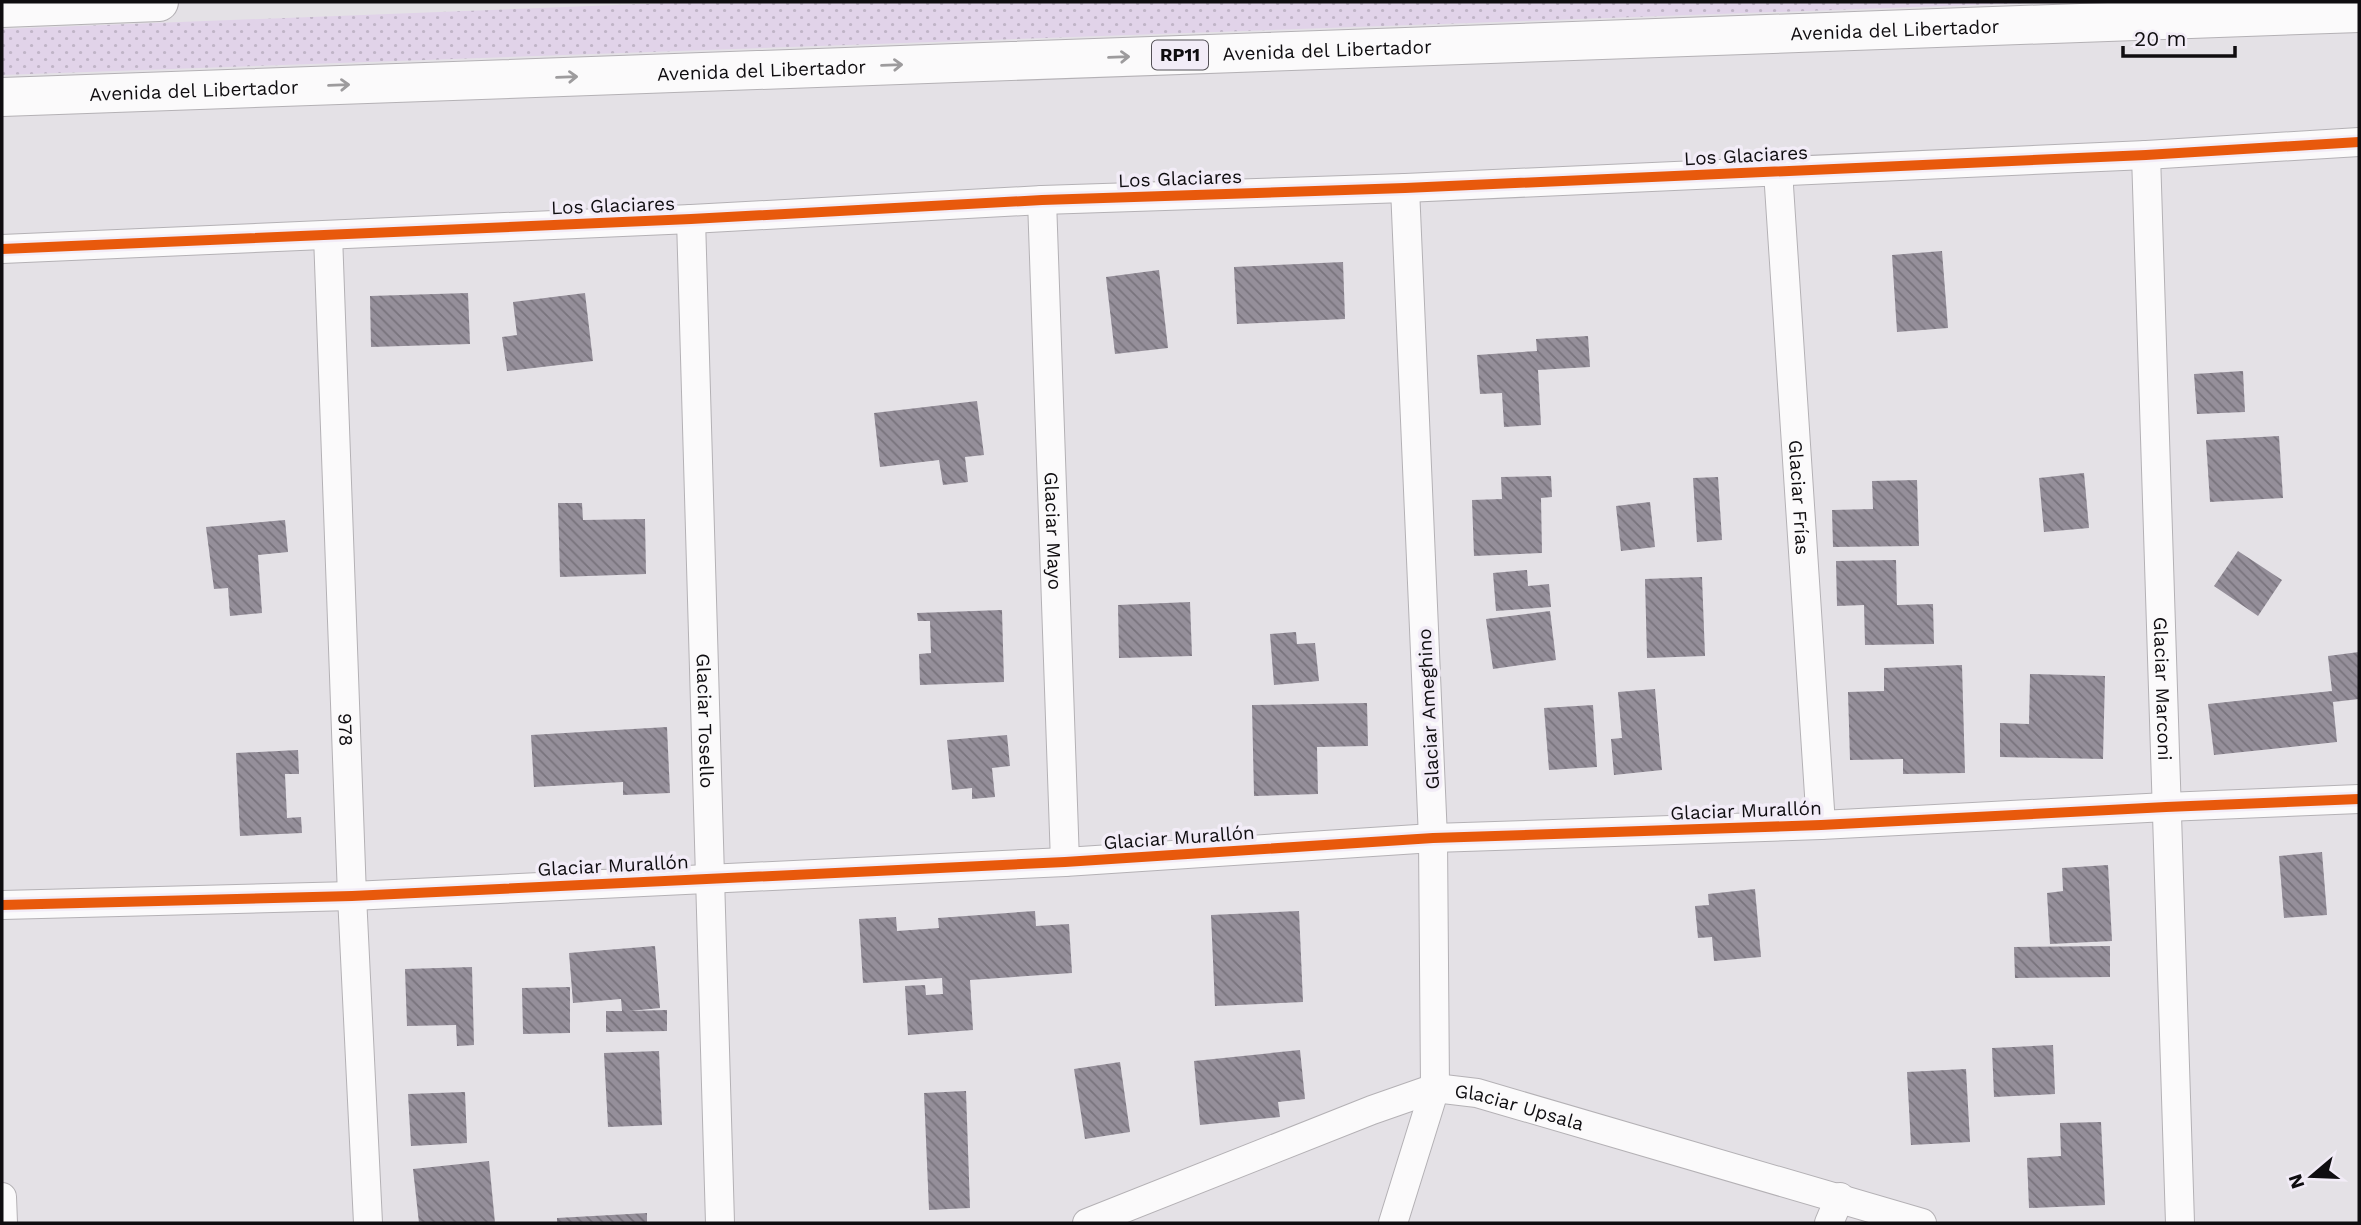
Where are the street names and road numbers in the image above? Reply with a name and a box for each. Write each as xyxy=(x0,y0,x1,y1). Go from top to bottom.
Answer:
street label: Avenida del Libertador xyxy=(1790,15,2000,45)
street label: Avenida del Libertador xyxy=(1222,35,1432,65)
road number: RP11 xyxy=(1152,40,1208,70)
street label: Avenida del Libertador xyxy=(657,55,867,86)
street label: Avenida del Libertador xyxy=(89,75,299,106)
street label: Los Glaciares xyxy=(1683,141,1809,170)
street label: Los Glaciares xyxy=(1118,165,1242,192)
street label: Los Glaciares xyxy=(551,192,675,219)
street label: Glaciar Frías xyxy=(1784,439,1814,555)
street label: Glaciar Mayo xyxy=(1039,471,1067,590)
street label: Glaciar Marconi xyxy=(2149,616,2176,761)
street label: Glaciar Ameghino xyxy=(1413,628,1444,790)
street label: Glaciar Tosello xyxy=(692,653,718,789)
street label: 978 xyxy=(333,713,358,747)
street label: Glaciar Murallón xyxy=(1670,796,1822,825)
street label: Glaciar Murallón xyxy=(1103,821,1255,854)
street label: Glaciar Murallón xyxy=(537,850,689,881)
street label: Glaciar Upsala xyxy=(1453,1079,1587,1136)

